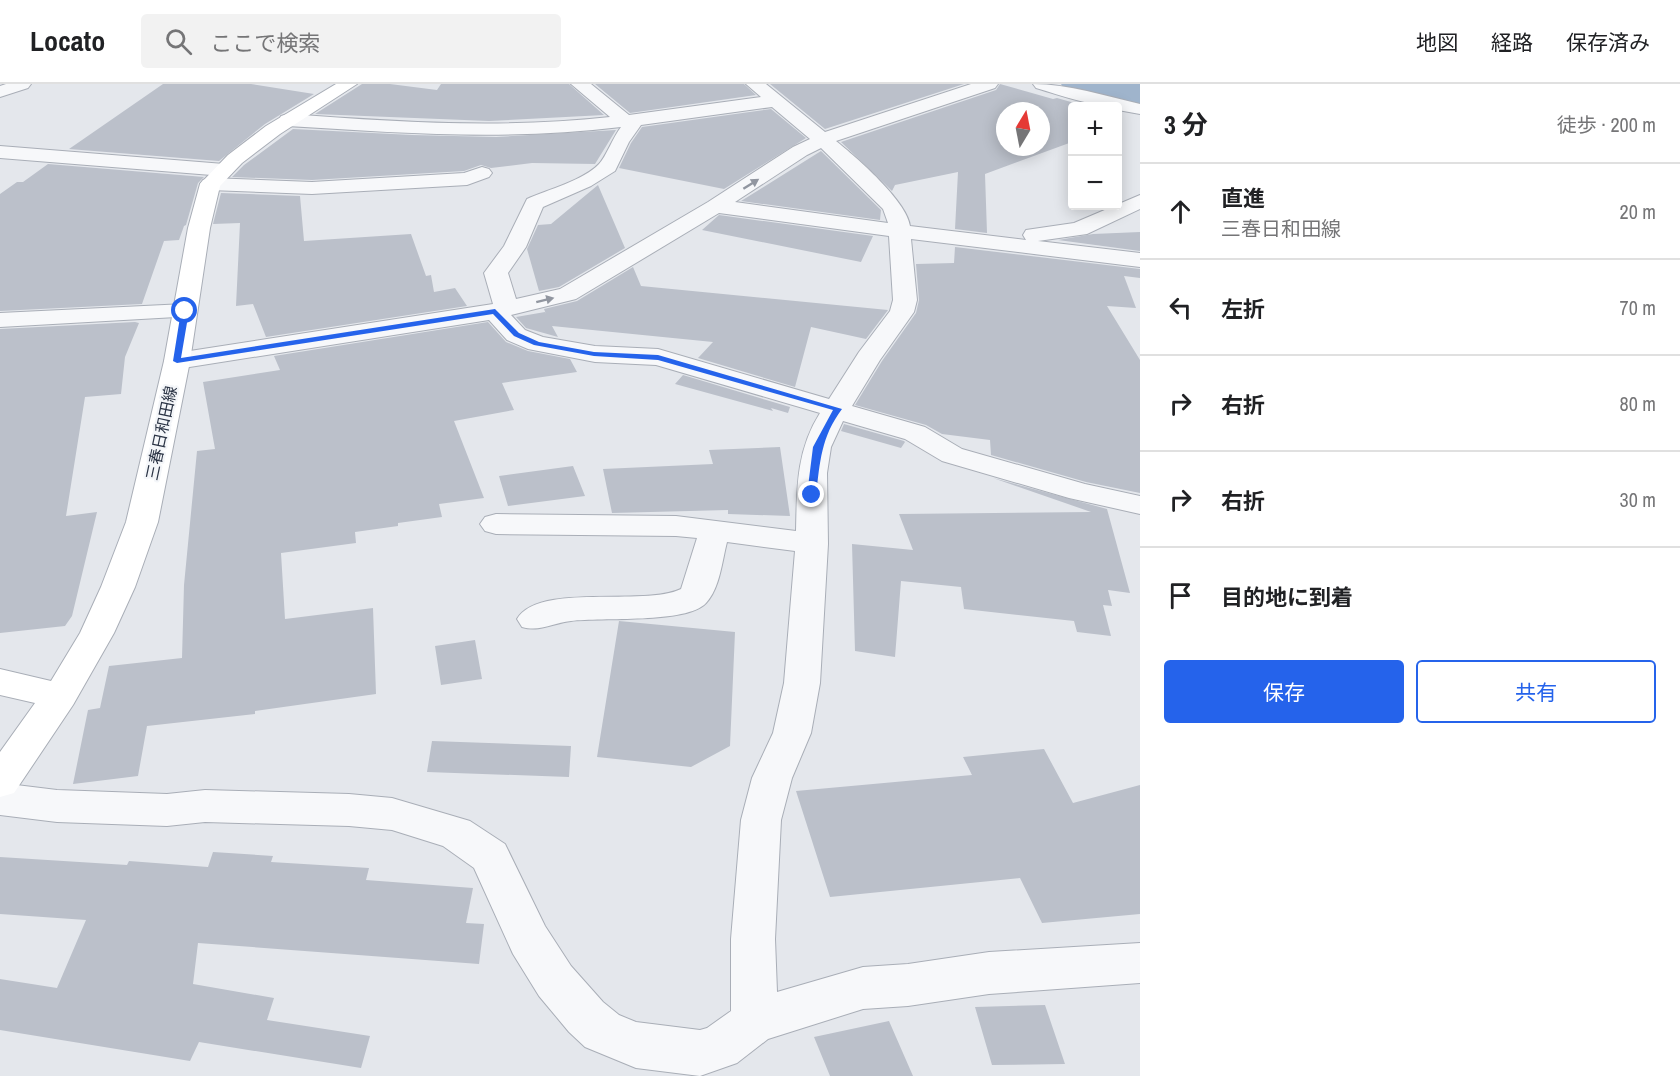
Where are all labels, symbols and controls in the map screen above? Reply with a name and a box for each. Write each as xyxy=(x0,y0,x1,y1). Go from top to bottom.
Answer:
search box xyxy=(141,14,561,68)
text: Locato xyxy=(30,22,105,60)
icon: search xyxy=(162,25,195,58)
text: ここで検索 xyxy=(210,28,320,58)
text: 地図 xyxy=(1416,28,1458,57)
text: 経路 xyxy=(1491,28,1533,57)
text: 保存済み xyxy=(1566,28,1650,57)
north arrow xyxy=(996,102,1050,156)
map controls xyxy=(1068,102,1122,210)
button: + xyxy=(1068,102,1122,156)
text: 3 分 xyxy=(1164,107,1208,142)
text: 徒歩 · 200 m xyxy=(1557,111,1656,138)
button: − xyxy=(1068,156,1122,210)
one-way arrow xyxy=(743,178,759,189)
text: 直進 xyxy=(1221,183,1265,213)
icon: ahead xyxy=(1164,195,1197,228)
text: 20 m xyxy=(1620,198,1656,225)
text: 三春日和田線 xyxy=(1221,215,1341,242)
icon: left xyxy=(1164,291,1197,324)
text: 左折 xyxy=(1221,294,1265,324)
text: 70 m xyxy=(1620,294,1656,321)
one-way arrow xyxy=(536,295,554,305)
route start xyxy=(171,297,197,323)
street label: 三春日和田線 xyxy=(140,384,182,482)
icon: right xyxy=(1164,387,1197,420)
text: 右折 xyxy=(1221,390,1265,420)
text: 80 m xyxy=(1620,390,1656,417)
route end xyxy=(798,481,824,507)
icon: right xyxy=(1164,483,1197,516)
text: 右折 xyxy=(1221,486,1265,516)
text: 30 m xyxy=(1620,486,1656,513)
icon: arrive xyxy=(1164,579,1197,612)
text: 目的地に到着 xyxy=(1221,582,1353,612)
button: 保存 xyxy=(1164,660,1404,723)
button: 共有 xyxy=(1416,660,1656,723)

